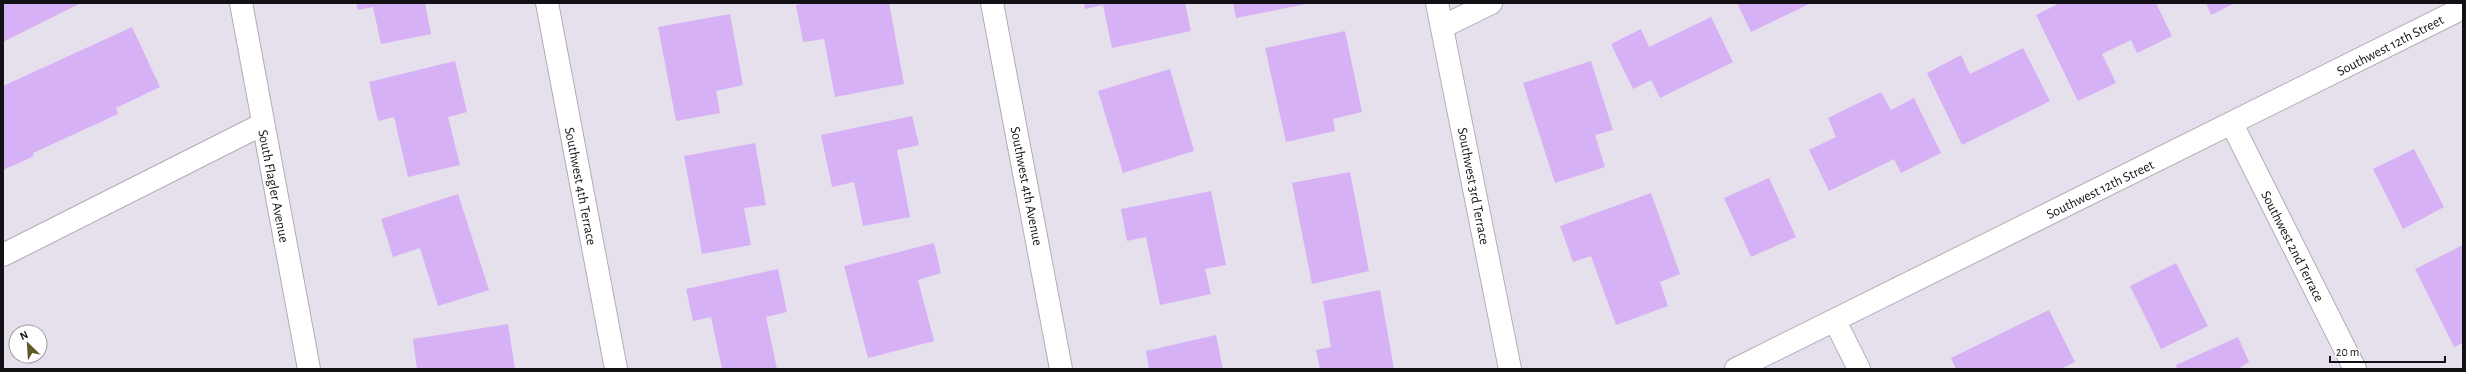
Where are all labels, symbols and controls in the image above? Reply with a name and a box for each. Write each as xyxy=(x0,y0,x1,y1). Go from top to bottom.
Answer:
street label: Southwest 12th Street xyxy=(2335,13,2447,79)
street label: Southwest 4th Avenue xyxy=(1008,125,1044,247)
street label: Southwest 4th Terrace xyxy=(562,126,598,246)
street label: Southwest 3rd Terrace xyxy=(1455,126,1491,246)
street label: South Flagler Avenue xyxy=(255,129,291,244)
street label: Southwest 12th Street xyxy=(2044,158,2157,222)
street label: Southwest 2nd Terrace xyxy=(2258,189,2326,304)
north arrow xyxy=(8,324,48,364)
text: N xyxy=(18,329,30,342)
scale bar xyxy=(2330,338,2445,364)
text: 20 m xyxy=(2336,346,2359,358)

